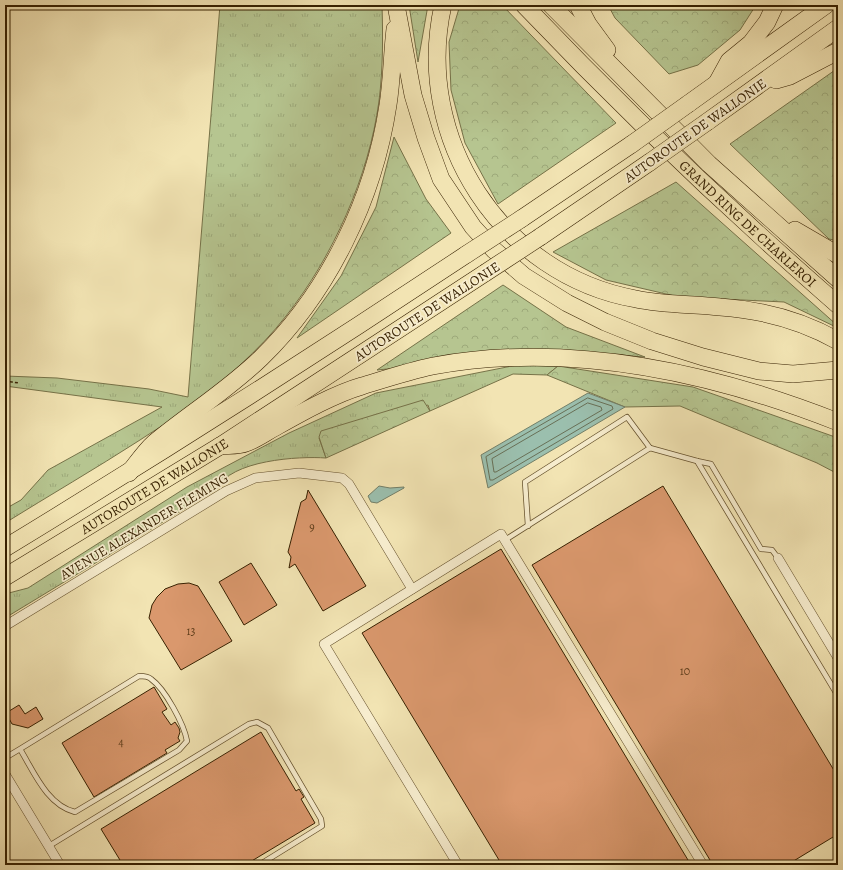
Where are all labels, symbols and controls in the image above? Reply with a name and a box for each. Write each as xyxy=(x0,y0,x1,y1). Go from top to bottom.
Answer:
street label: AUTOROUTE DE WALLONIE xyxy=(620,74,770,187)
street label: GRAND RING DE CHARLEROI xyxy=(675,156,820,292)
street label: AUTOROUTE DE WALLONIE xyxy=(350,257,504,366)
street label: AUTOROUTE DE WALLONIE xyxy=(76,434,232,539)
street label: AVENUE ALEXANDER FLEMING xyxy=(56,468,232,585)
house number: 9 xyxy=(309,519,315,535)
house number: 13 xyxy=(186,623,196,639)
house number: 10 xyxy=(680,663,690,679)
house number: 4 xyxy=(118,734,124,750)

